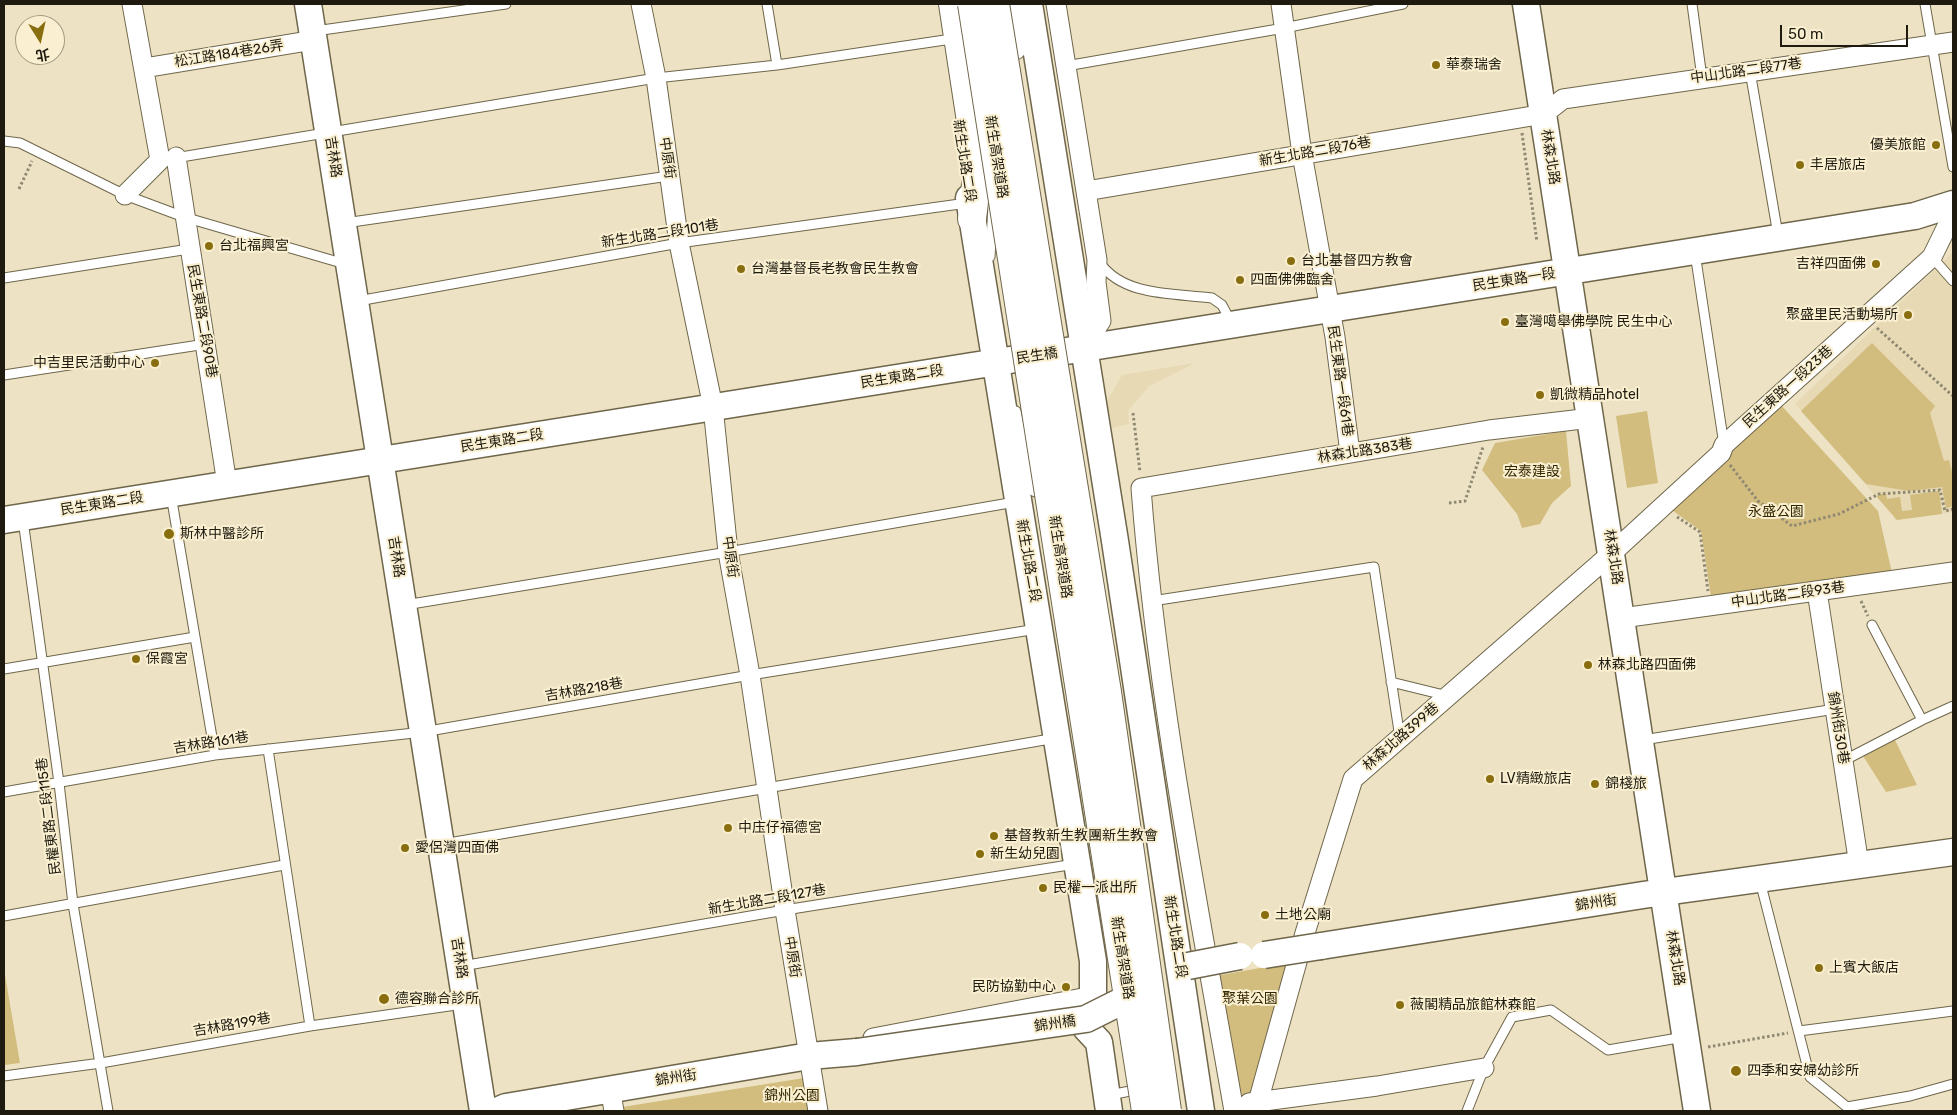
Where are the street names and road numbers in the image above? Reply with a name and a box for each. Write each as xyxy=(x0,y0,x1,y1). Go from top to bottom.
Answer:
street label: 松江路184巷26弄 xyxy=(173,37,285,71)
street label: 中山北路二段77巷 xyxy=(1689,55,1803,87)
street label: 新生高架道路 xyxy=(981,114,1011,200)
street label: 新生北路二段 xyxy=(949,118,979,204)
street label: 林森北路 xyxy=(1537,128,1563,186)
street label: 新生北路二段76巷 xyxy=(1258,134,1372,170)
street label: 吉林路 xyxy=(321,135,345,179)
street label: 中原街 xyxy=(656,136,678,180)
street label: 新生北路二段101巷 xyxy=(600,216,720,252)
street label: 民生東路二段90巷 xyxy=(184,263,220,379)
street label: 民生東路一段 xyxy=(1471,265,1557,295)
street label: 民生東路一段61巷 xyxy=(1324,324,1356,438)
street label: 民生東路一段23巷 xyxy=(1740,342,1836,432)
street label: 民生橋 xyxy=(1015,344,1059,368)
street label: 民生東路二段 xyxy=(859,362,945,392)
street label: 民生東路二段 xyxy=(459,426,545,456)
street label: 林森北路383巷 xyxy=(1316,435,1414,467)
street label: 民生東路二段 xyxy=(59,489,145,519)
street label: 新生高架道路 xyxy=(1045,514,1075,600)
street label: 新生北路二段 xyxy=(1012,518,1044,604)
street label: 林森北路 xyxy=(1600,528,1626,586)
street label: 吉林路 xyxy=(384,535,408,579)
street label: 中原街 xyxy=(719,535,741,579)
street label: 中山北路二段93巷 xyxy=(1730,579,1846,611)
street label: 吉林路218巷 xyxy=(544,675,624,705)
street label: 錦州街30巷 xyxy=(1824,690,1852,766)
street label: 林森北路399巷 xyxy=(1360,699,1442,775)
street label: 吉林路161巷 xyxy=(172,729,250,757)
street label: 民權東路二段115巷 xyxy=(33,756,65,876)
street label: 新生北路二段127巷 xyxy=(707,881,827,919)
street label: 錦州街 xyxy=(1574,891,1618,915)
street label: 新生北路二段 xyxy=(1160,894,1190,980)
street label: 新生高架道路 xyxy=(1107,915,1137,1001)
street label: 林森北路 xyxy=(1662,929,1688,987)
street label: 中原街 xyxy=(780,935,804,979)
street label: 吉林路 xyxy=(447,936,471,980)
street label: 吉林路199巷 xyxy=(192,1010,272,1040)
street label: 錦州橋 xyxy=(1033,1013,1077,1035)
street label: 錦州街 xyxy=(654,1066,698,1090)

